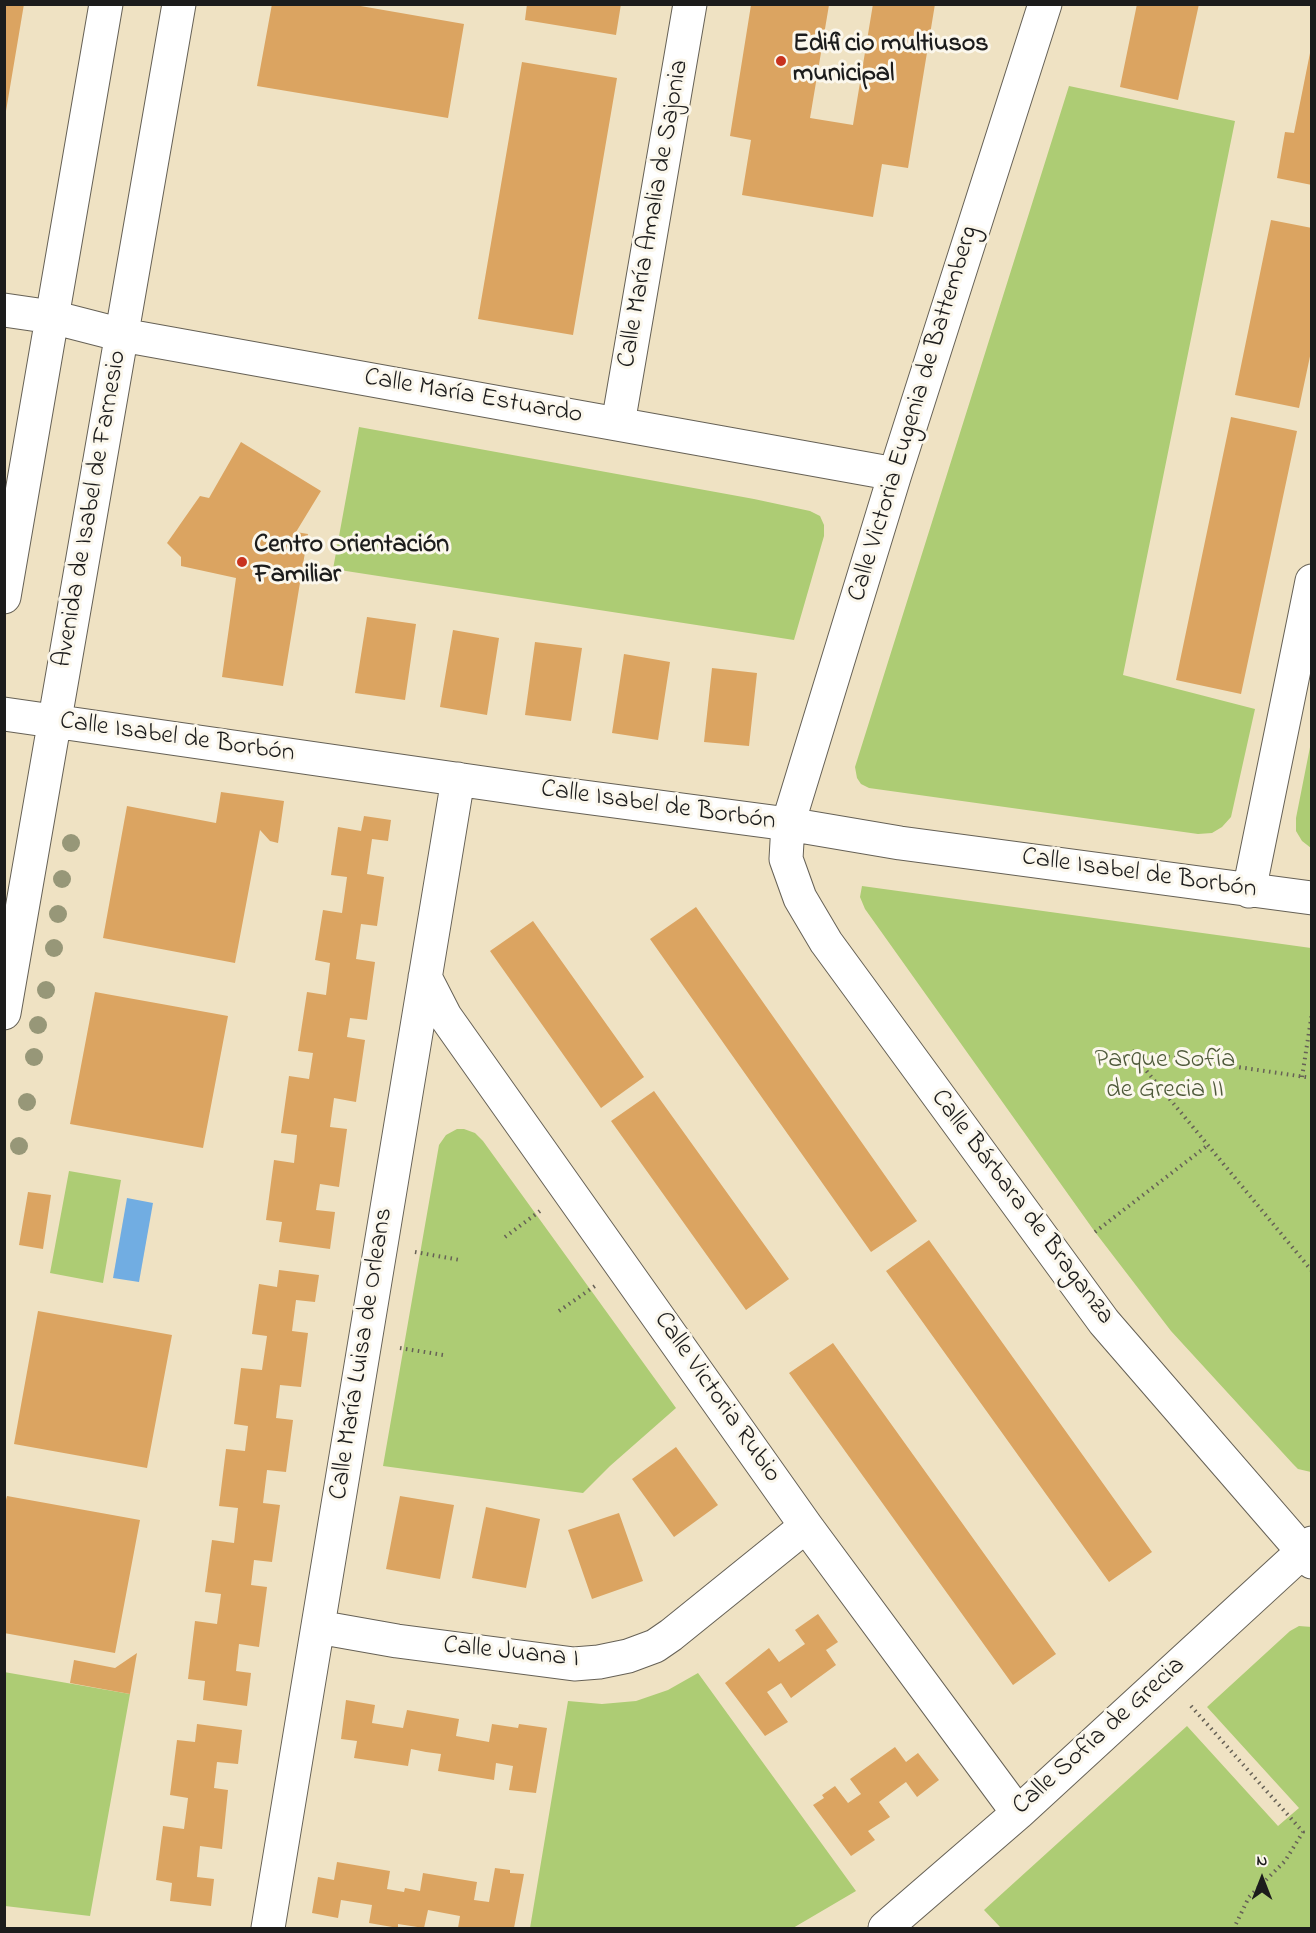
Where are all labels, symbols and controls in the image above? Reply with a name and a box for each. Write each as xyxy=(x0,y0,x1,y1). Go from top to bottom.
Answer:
place label: Edificio multiusos municipal xyxy=(793,30,989,92)
marker: Edificio multiusos municipal xyxy=(774,54,788,68)
street label: Calle María Amalia de Sajonia xyxy=(613,58,697,370)
street label: Calle Victoria Eugenia de Battemberg xyxy=(843,222,987,606)
street label: Avenida de Isabel de Farnesio xyxy=(49,348,135,670)
street label: Calle María Estuardo xyxy=(361,363,585,433)
place label: Centro Orientación Familiar xyxy=(254,531,449,592)
marker: Centro Orientación Familiar xyxy=(235,555,249,569)
street label: Calle Isabel de Borbón xyxy=(58,707,296,771)
street label: Calle Isabel de Borbón xyxy=(539,775,777,839)
street label: Calle Isabel de Borbón xyxy=(1020,843,1258,907)
park label: Parque Sofía de Grecia II xyxy=(1095,1046,1235,1108)
street label: Calle Bárbara de Braganza xyxy=(922,1084,1120,1332)
street label: Calle María Luisa de Orleans xyxy=(325,1206,401,1502)
street label: Calle Victoria Rubio xyxy=(645,1306,787,1490)
street label: Calle Juana I xyxy=(442,1631,580,1677)
street label: Calle Sofía de Grecia xyxy=(1007,1651,1193,1823)
north arrow xyxy=(1232,1849,1292,1909)
text: N xyxy=(1257,1849,1267,1873)

